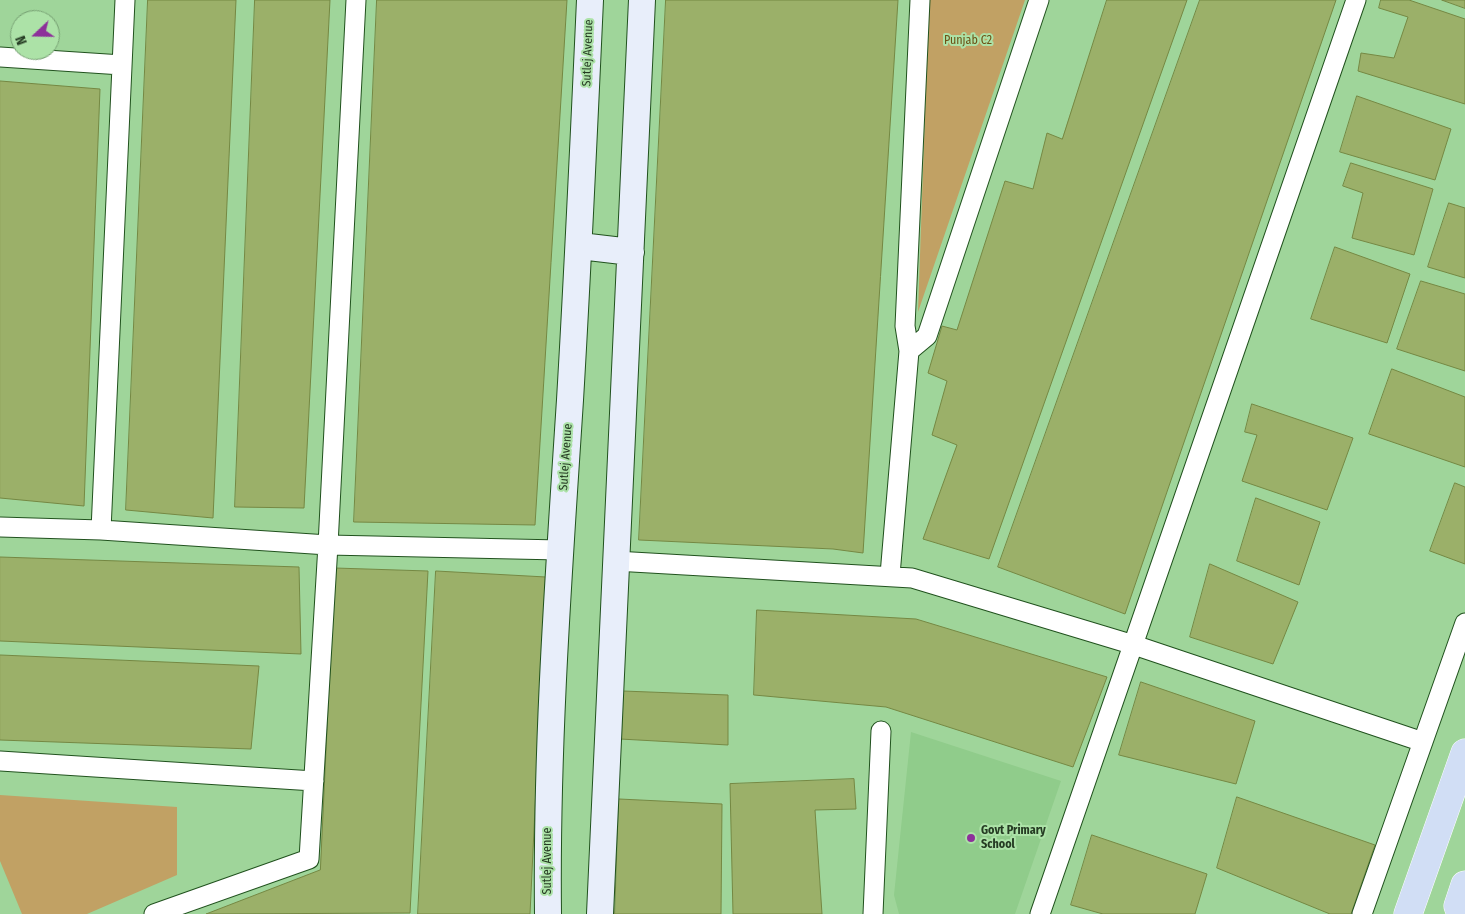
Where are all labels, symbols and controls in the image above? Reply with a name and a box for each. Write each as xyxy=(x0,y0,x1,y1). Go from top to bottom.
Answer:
north arrow xyxy=(10,10,60,60)
street label: Sutlej Avenue xyxy=(580,19,596,87)
text: N xyxy=(12,33,31,47)
park label: Punjab C2 xyxy=(944,34,992,48)
street label: Sutlej Avenue xyxy=(556,423,576,491)
place label: Govt Primary School xyxy=(981,824,1046,852)
street label: Sutlej Avenue xyxy=(541,828,555,894)
marker: Govt Primary School xyxy=(965,832,977,844)

